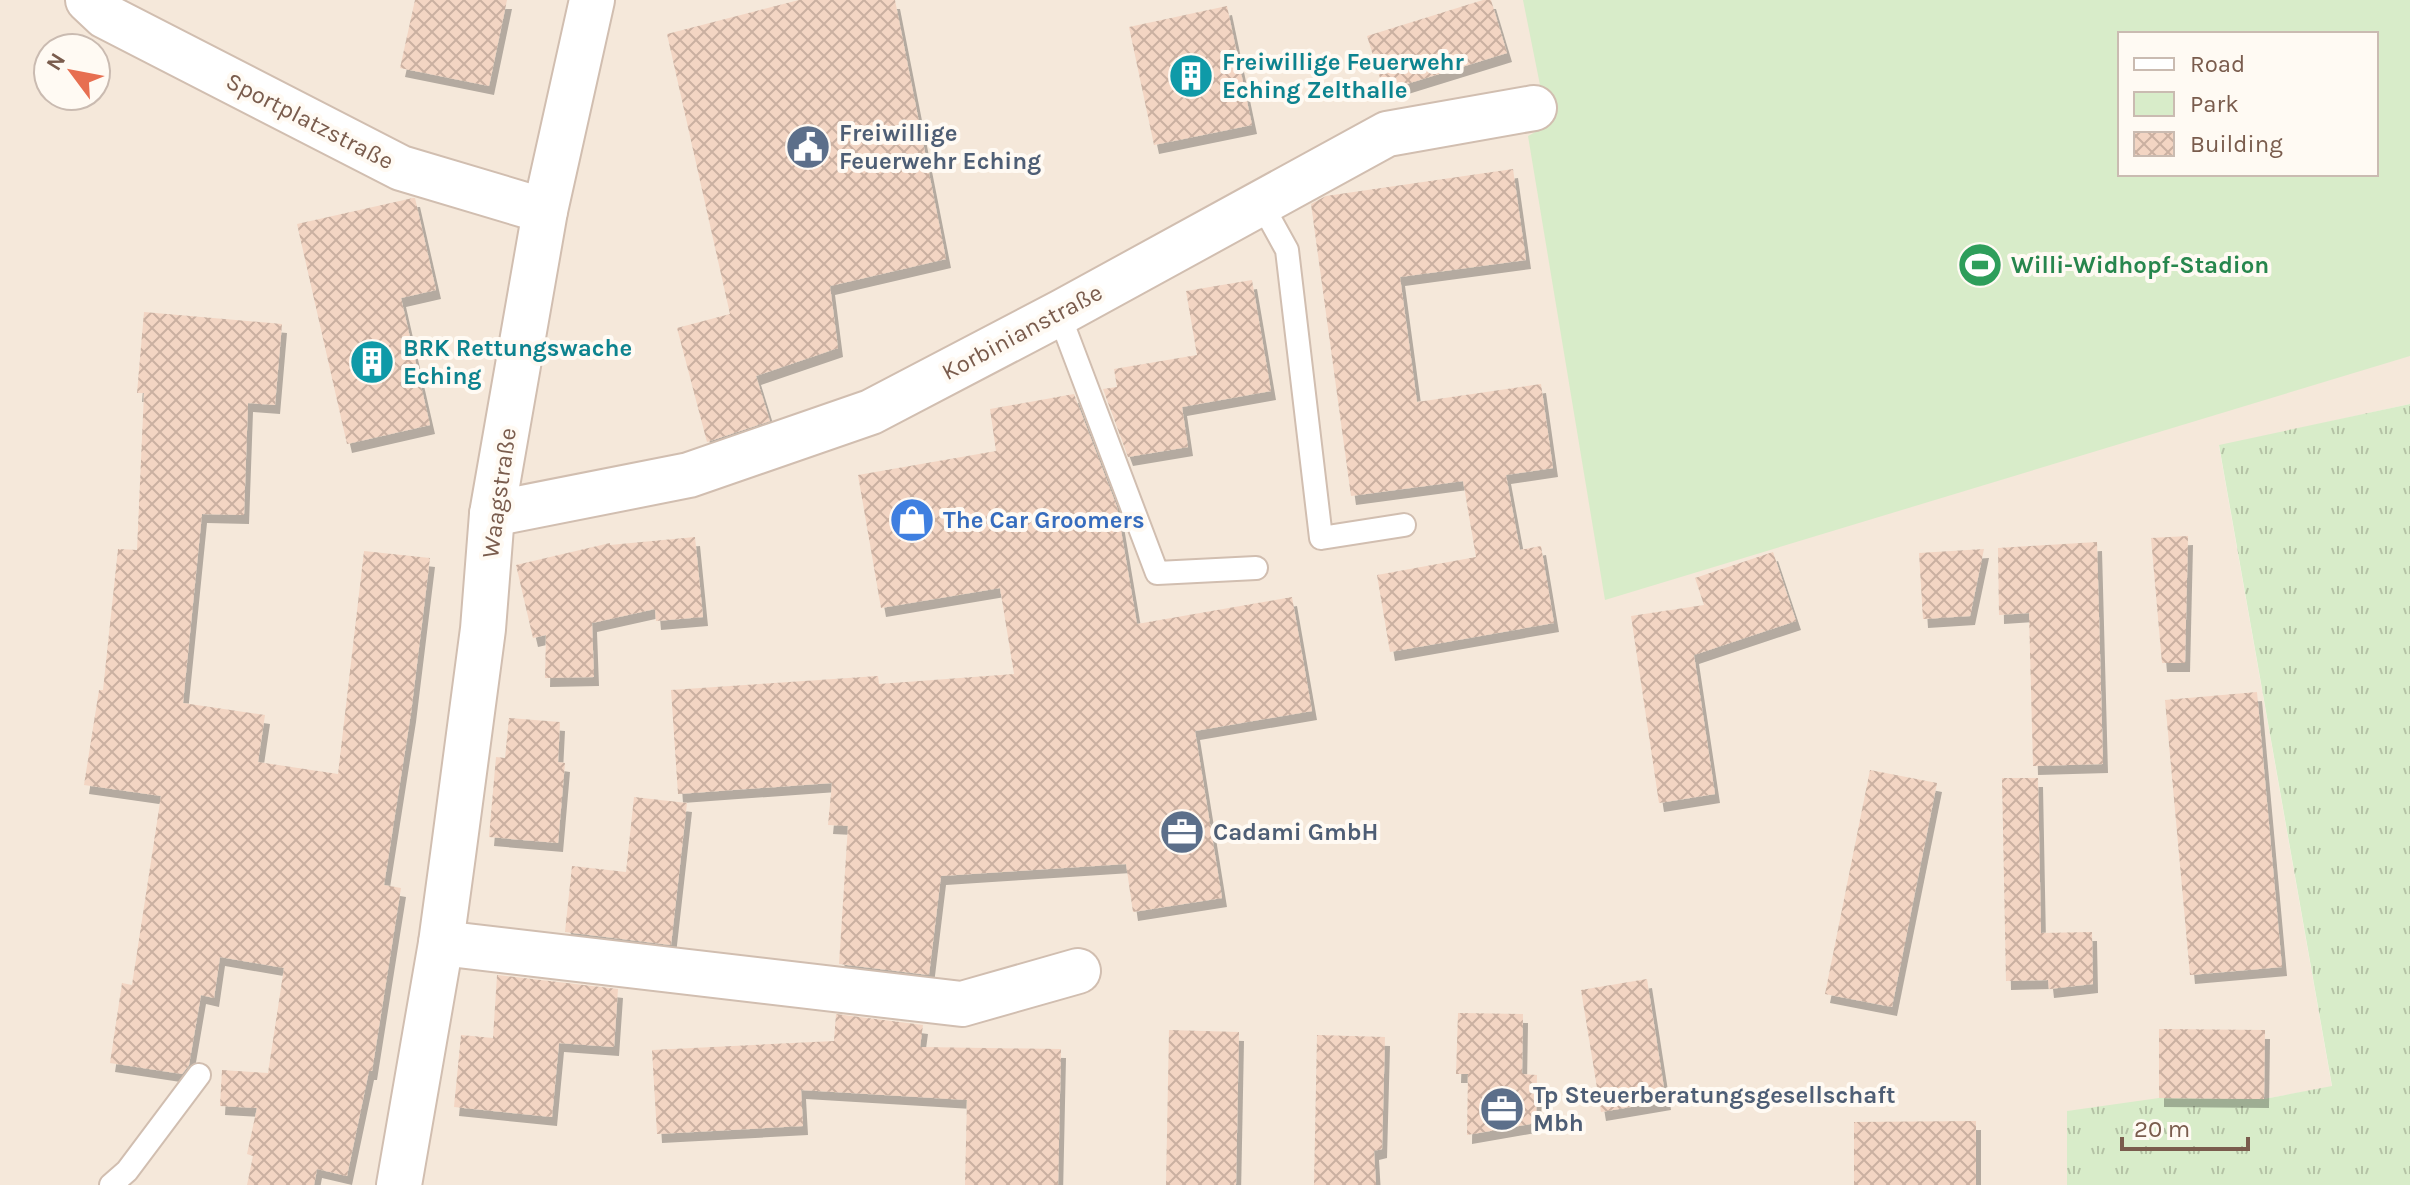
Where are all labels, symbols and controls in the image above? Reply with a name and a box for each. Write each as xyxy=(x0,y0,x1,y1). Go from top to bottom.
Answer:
north arrow xyxy=(32,32,112,112)
legend xyxy=(2118,32,2378,176)
text: N xyxy=(41,48,71,76)
place label: Freiwillige Feuerwehr Eching Zelthalle xyxy=(1222,48,1465,104)
text: Road xyxy=(2190,50,2245,78)
building icon: Freiwillige Feuerwehr Eching Zelthalle xyxy=(1167,52,1215,100)
street label: Sportplatzstraße xyxy=(222,67,398,175)
text: Park xyxy=(2190,90,2239,118)
place label: Freiwillige Feuerwehr Eching xyxy=(839,119,1041,175)
public building icon: Freiwillige Feuerwehr Eching xyxy=(784,123,832,171)
text: Building xyxy=(2190,130,2283,158)
sports icon: Willi-Widhopf-Stadion xyxy=(1956,241,2004,289)
place label: Willi-Widhopf-Stadion xyxy=(2011,251,2269,279)
street label: Korbinianstraße xyxy=(937,278,1107,386)
place label: BRK Rettungswache Eching xyxy=(403,334,632,390)
building icon: BRK Rettungswache Eching xyxy=(348,338,396,386)
street label: Waagstraße xyxy=(476,426,522,560)
shop icon: The Car Groomers xyxy=(888,496,936,544)
place label: The Car Groomers xyxy=(943,506,1145,534)
office icon: Cadami GmbH xyxy=(1158,808,1206,856)
place label: Cadami GmbH xyxy=(1213,818,1378,846)
place label: Tp Steuerberatungsgesellschaft Mbh xyxy=(1533,1081,1896,1137)
office icon: Tp Steuerberatungsgesellschaft Mbh xyxy=(1478,1085,1526,1133)
scale bar xyxy=(2122,1101,2248,1151)
text: 20 m xyxy=(2134,1115,2190,1143)

